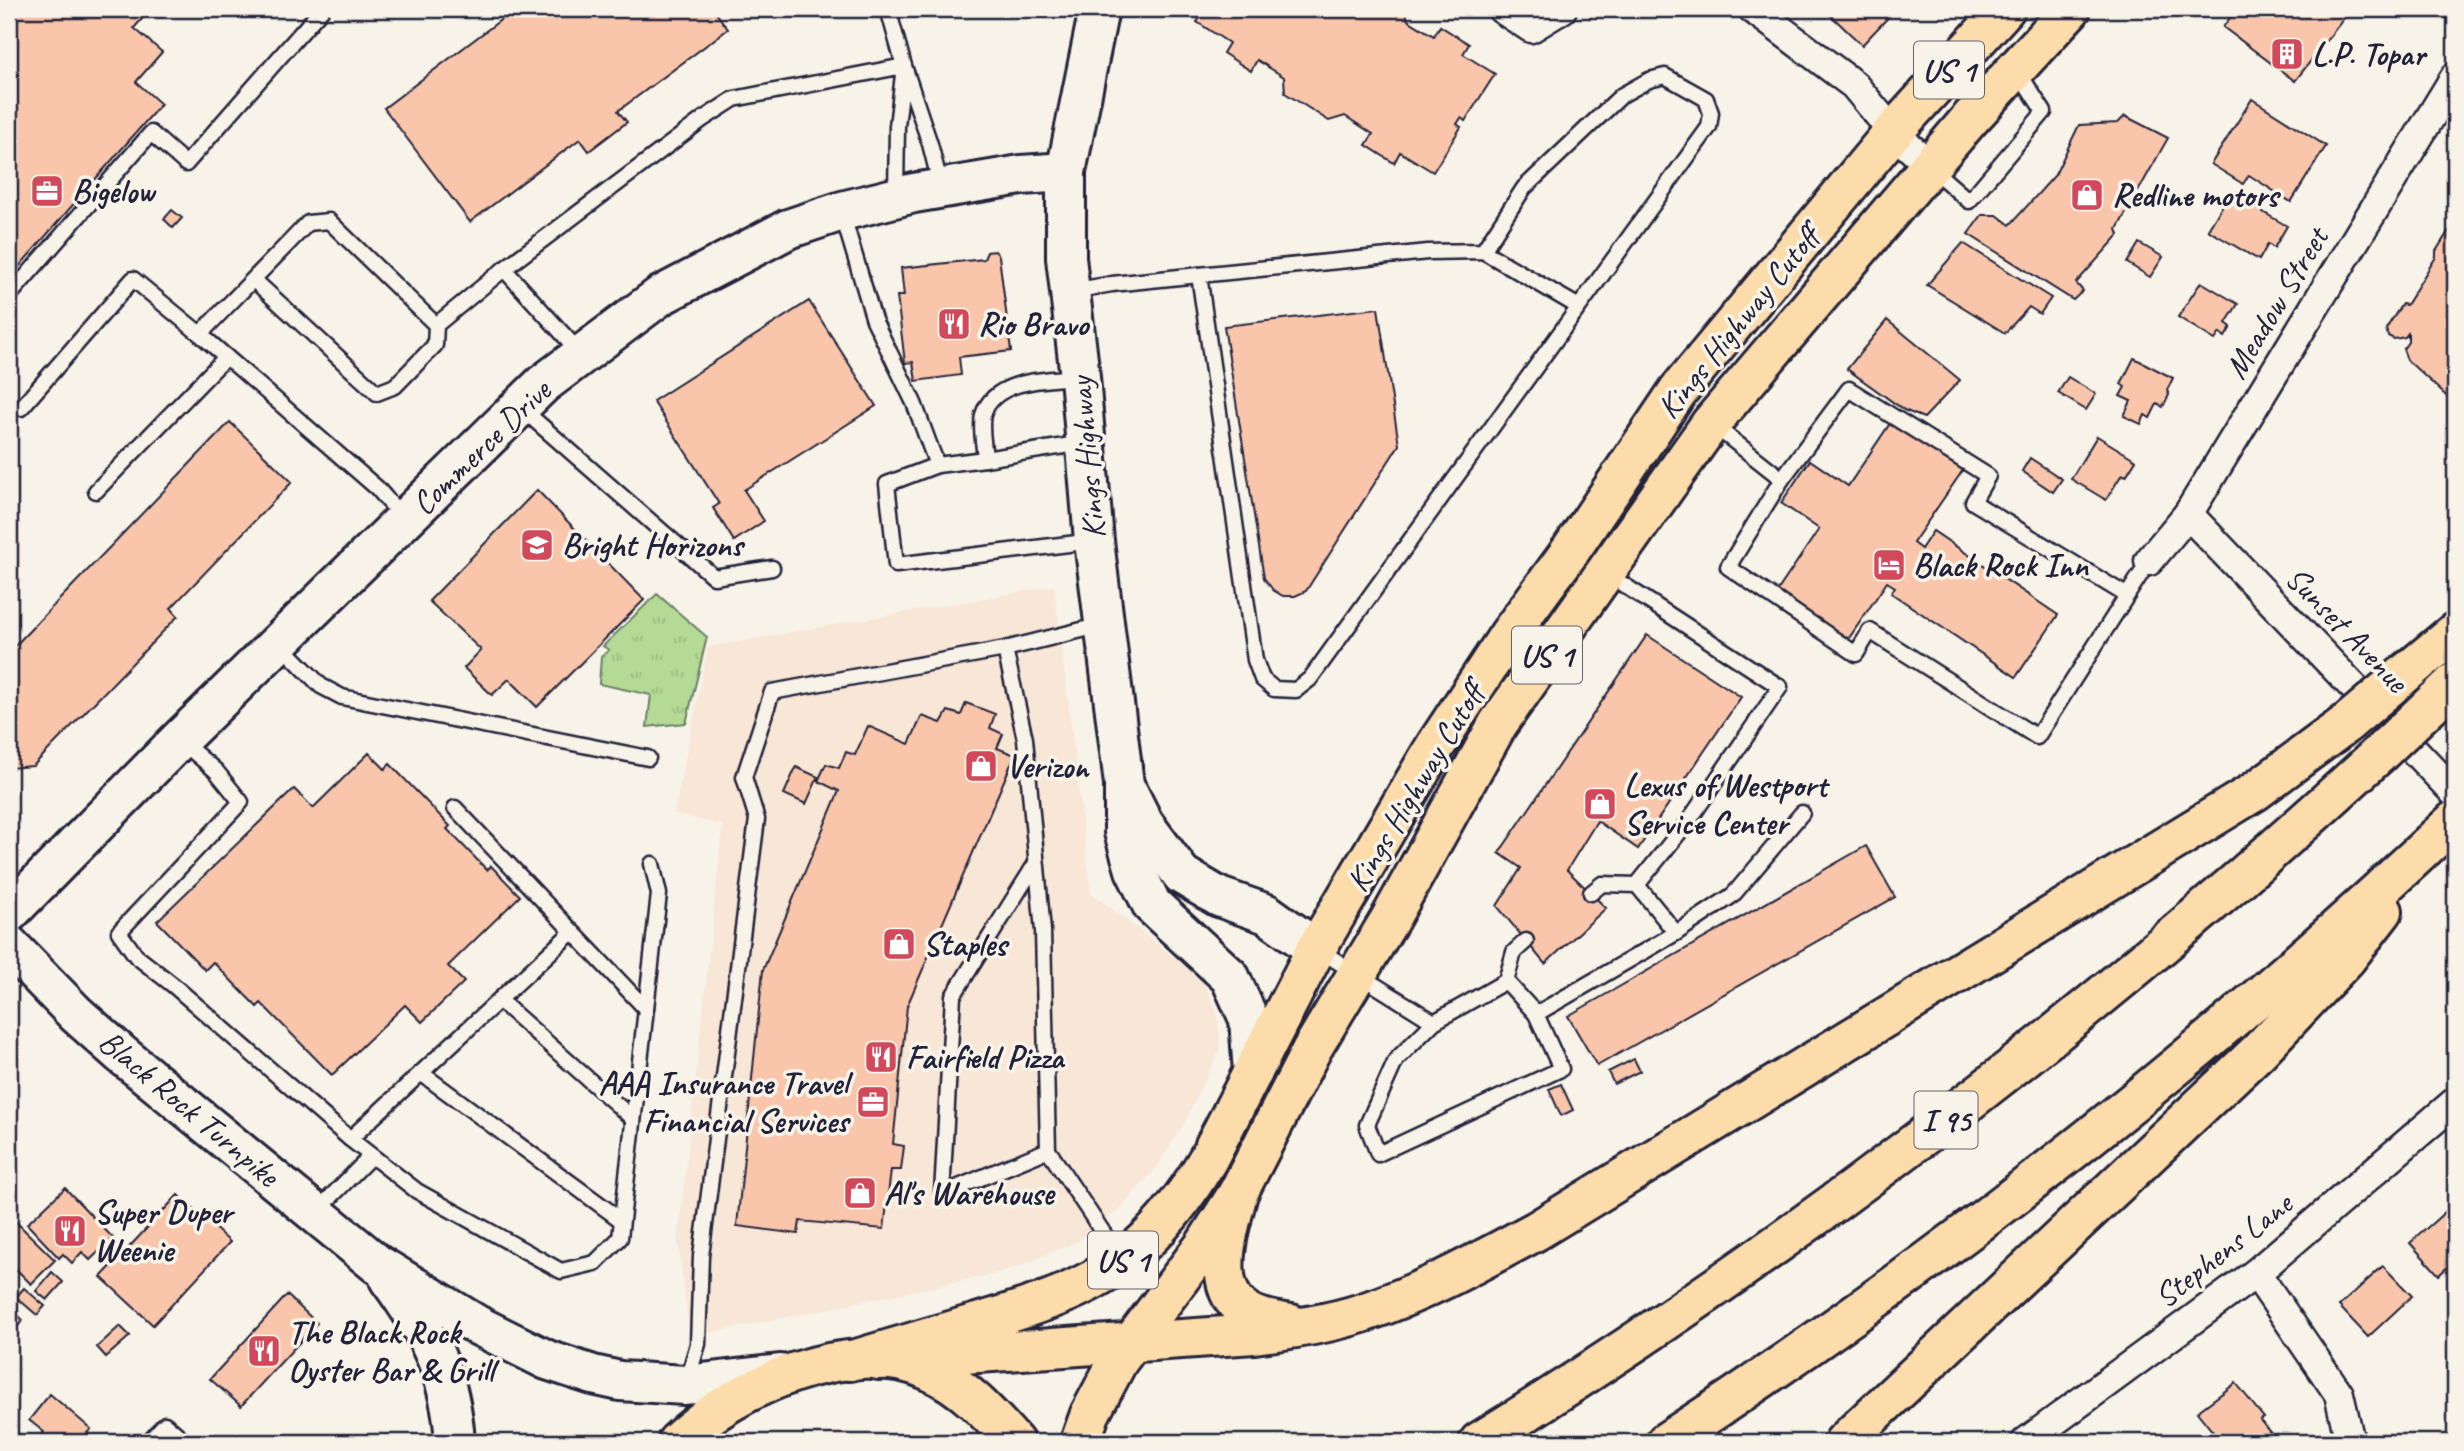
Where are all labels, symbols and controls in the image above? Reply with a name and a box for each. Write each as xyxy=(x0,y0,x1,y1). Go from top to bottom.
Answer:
place label: L.P. Topar xyxy=(2312,33,2428,75)
building icon: L.P. Topar xyxy=(2268,35,2306,73)
road number: US 1 xyxy=(1914,42,1984,98)
place label: Bigelow xyxy=(72,170,157,212)
office icon: Bigelow xyxy=(28,172,66,210)
place label: Redline motors xyxy=(2112,174,2282,216)
shop icon: Redline motors xyxy=(2068,176,2106,214)
street label: Kings Highway Cutoff xyxy=(1647,212,1833,427)
street label: Meadow Street xyxy=(2215,217,2339,386)
place label: Rio Bravo xyxy=(978,303,1090,345)
restaurant icon: Rio Bravo xyxy=(935,305,973,343)
street label: Commerce Drive xyxy=(402,369,561,524)
street label: Kings Highway xyxy=(1059,373,1115,541)
place label: Bright Horizons xyxy=(562,524,746,566)
school or university icon: Bright Horizons xyxy=(518,526,556,564)
place label: Black Rock Inn xyxy=(1913,544,2089,586)
hotel icon: Black Rock Inn xyxy=(1870,546,1908,584)
street label: Sunset Avenue xyxy=(2277,557,2419,702)
road number: US 1 xyxy=(1512,626,1582,684)
street label: Kings Highway Cutoff xyxy=(1336,669,1497,899)
place label: Verizon xyxy=(1006,745,1090,787)
shop icon: Verizon xyxy=(962,747,1000,785)
place label: Lexus of Westport Service Center xyxy=(1624,764,1831,844)
shop icon: Lexus of Westport Service Center xyxy=(1581,785,1619,823)
place label: Staples xyxy=(923,923,1010,965)
shop icon: Staples xyxy=(880,925,918,963)
street label: Black Rock Turnpike xyxy=(90,1020,289,1197)
place label: Fairfield Pizza xyxy=(906,1036,1066,1078)
restaurant icon: Fairfield Pizza xyxy=(862,1038,900,1076)
place label: AAA Insurance Travel Financial Services xyxy=(599,1062,854,1142)
office icon: AAA Insurance Travel Financial Services xyxy=(854,1083,892,1121)
road number: I 95 xyxy=(1914,1092,1978,1148)
place label: Al's Warehouse xyxy=(884,1172,1056,1214)
shop icon: Al's Warehouse xyxy=(841,1174,879,1212)
street label: Stephens Lane xyxy=(2146,1182,2302,1317)
place label: Super Duper Weenie xyxy=(94,1191,236,1271)
restaurant icon: Super Duper Weenie xyxy=(51,1212,89,1250)
road number: US 1 xyxy=(1088,1232,1158,1288)
place label: The Black Rock Oyster Bar & Grill xyxy=(288,1311,500,1391)
restaurant icon: The Black Rock Oyster Bar & Grill xyxy=(245,1332,283,1370)

